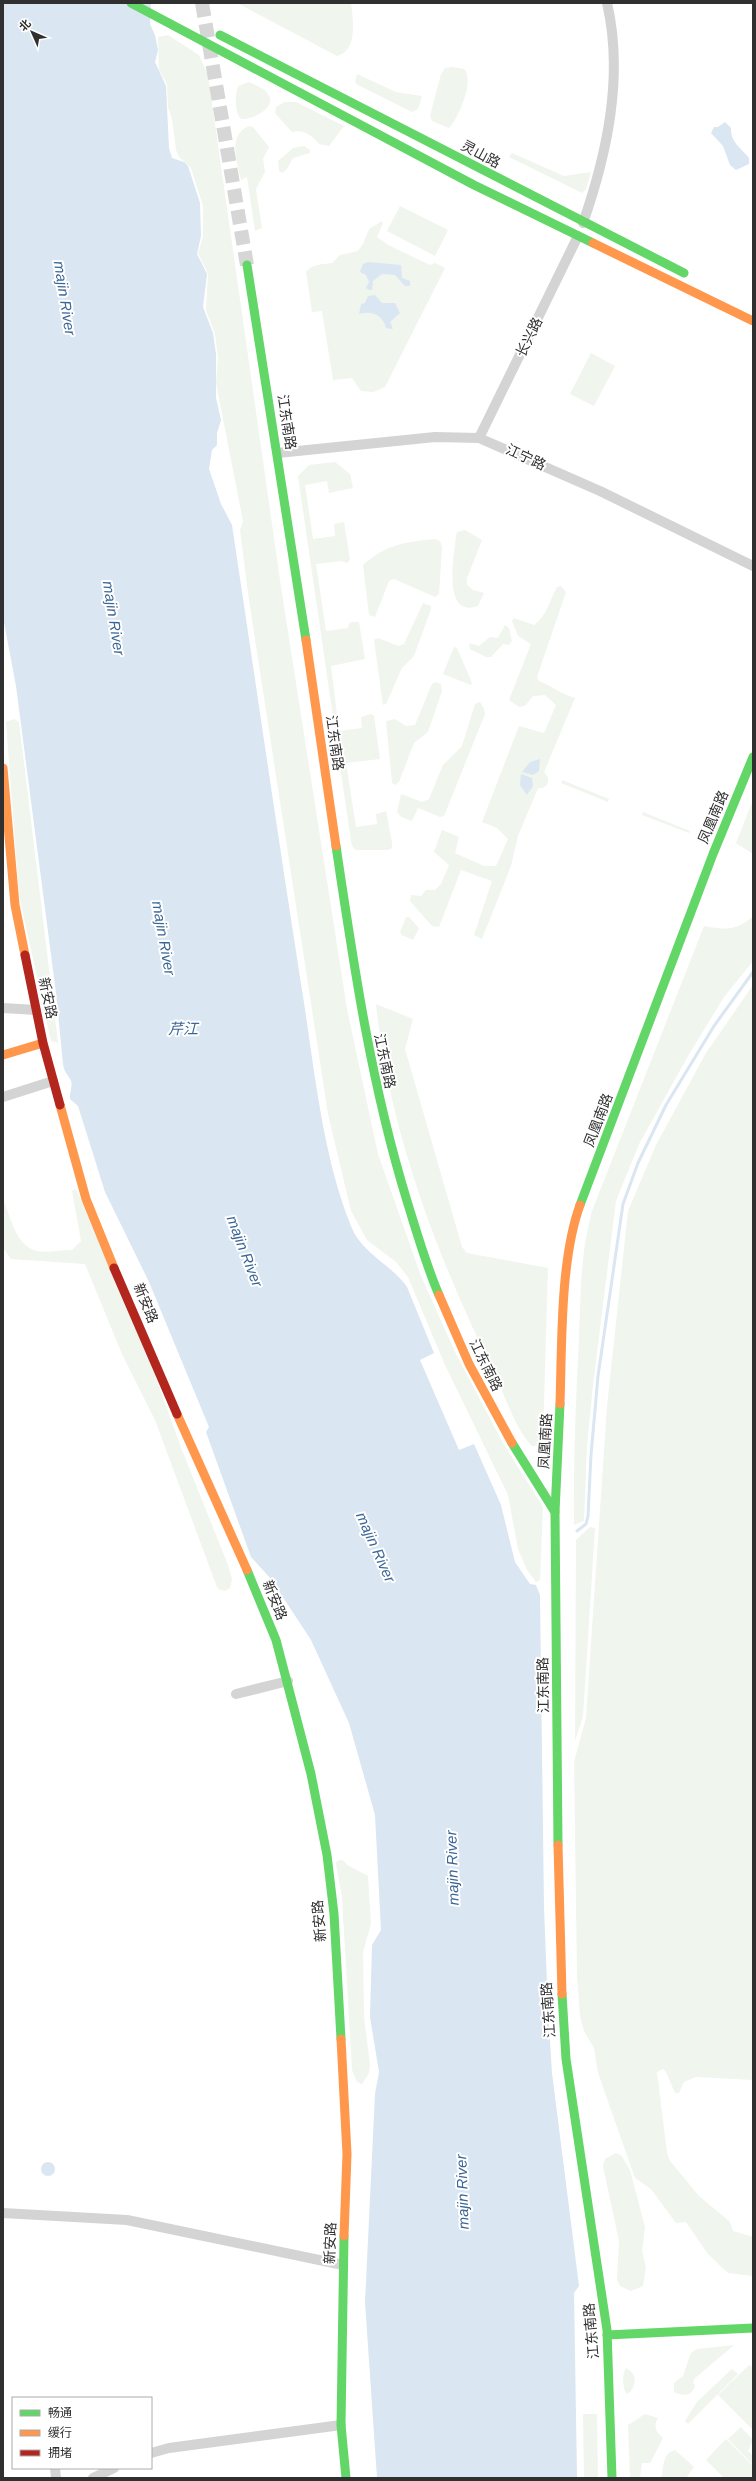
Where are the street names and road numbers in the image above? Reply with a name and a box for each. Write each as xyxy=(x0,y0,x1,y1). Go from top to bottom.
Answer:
street label: 灵山路 xyxy=(459,137,503,171)
street label: 长兴路 xyxy=(513,315,545,359)
street label: 江东南路 xyxy=(275,393,299,451)
street label: 江宁路 xyxy=(504,441,548,473)
street label: 江东南路 xyxy=(323,714,347,772)
street label: 凤凰南路 xyxy=(695,788,731,846)
street label: 新安路 xyxy=(36,976,60,1020)
street label: 江东南路 xyxy=(371,1032,399,1090)
street label: 凤凰南路 xyxy=(580,1091,616,1149)
street label: 新安路 xyxy=(131,1281,161,1325)
street label: 江东南路 xyxy=(467,1336,505,1394)
street label: 凤凰南路 xyxy=(536,1413,554,1469)
street label: 新安路 xyxy=(260,1578,290,1622)
street label: 江东南路 xyxy=(535,1657,551,1713)
street label: 新安路 xyxy=(309,1899,329,1943)
street label: 江东南路 xyxy=(538,1982,558,2038)
street label: 新安路 xyxy=(321,2222,339,2264)
street label: 江东南路 xyxy=(581,2302,601,2360)

